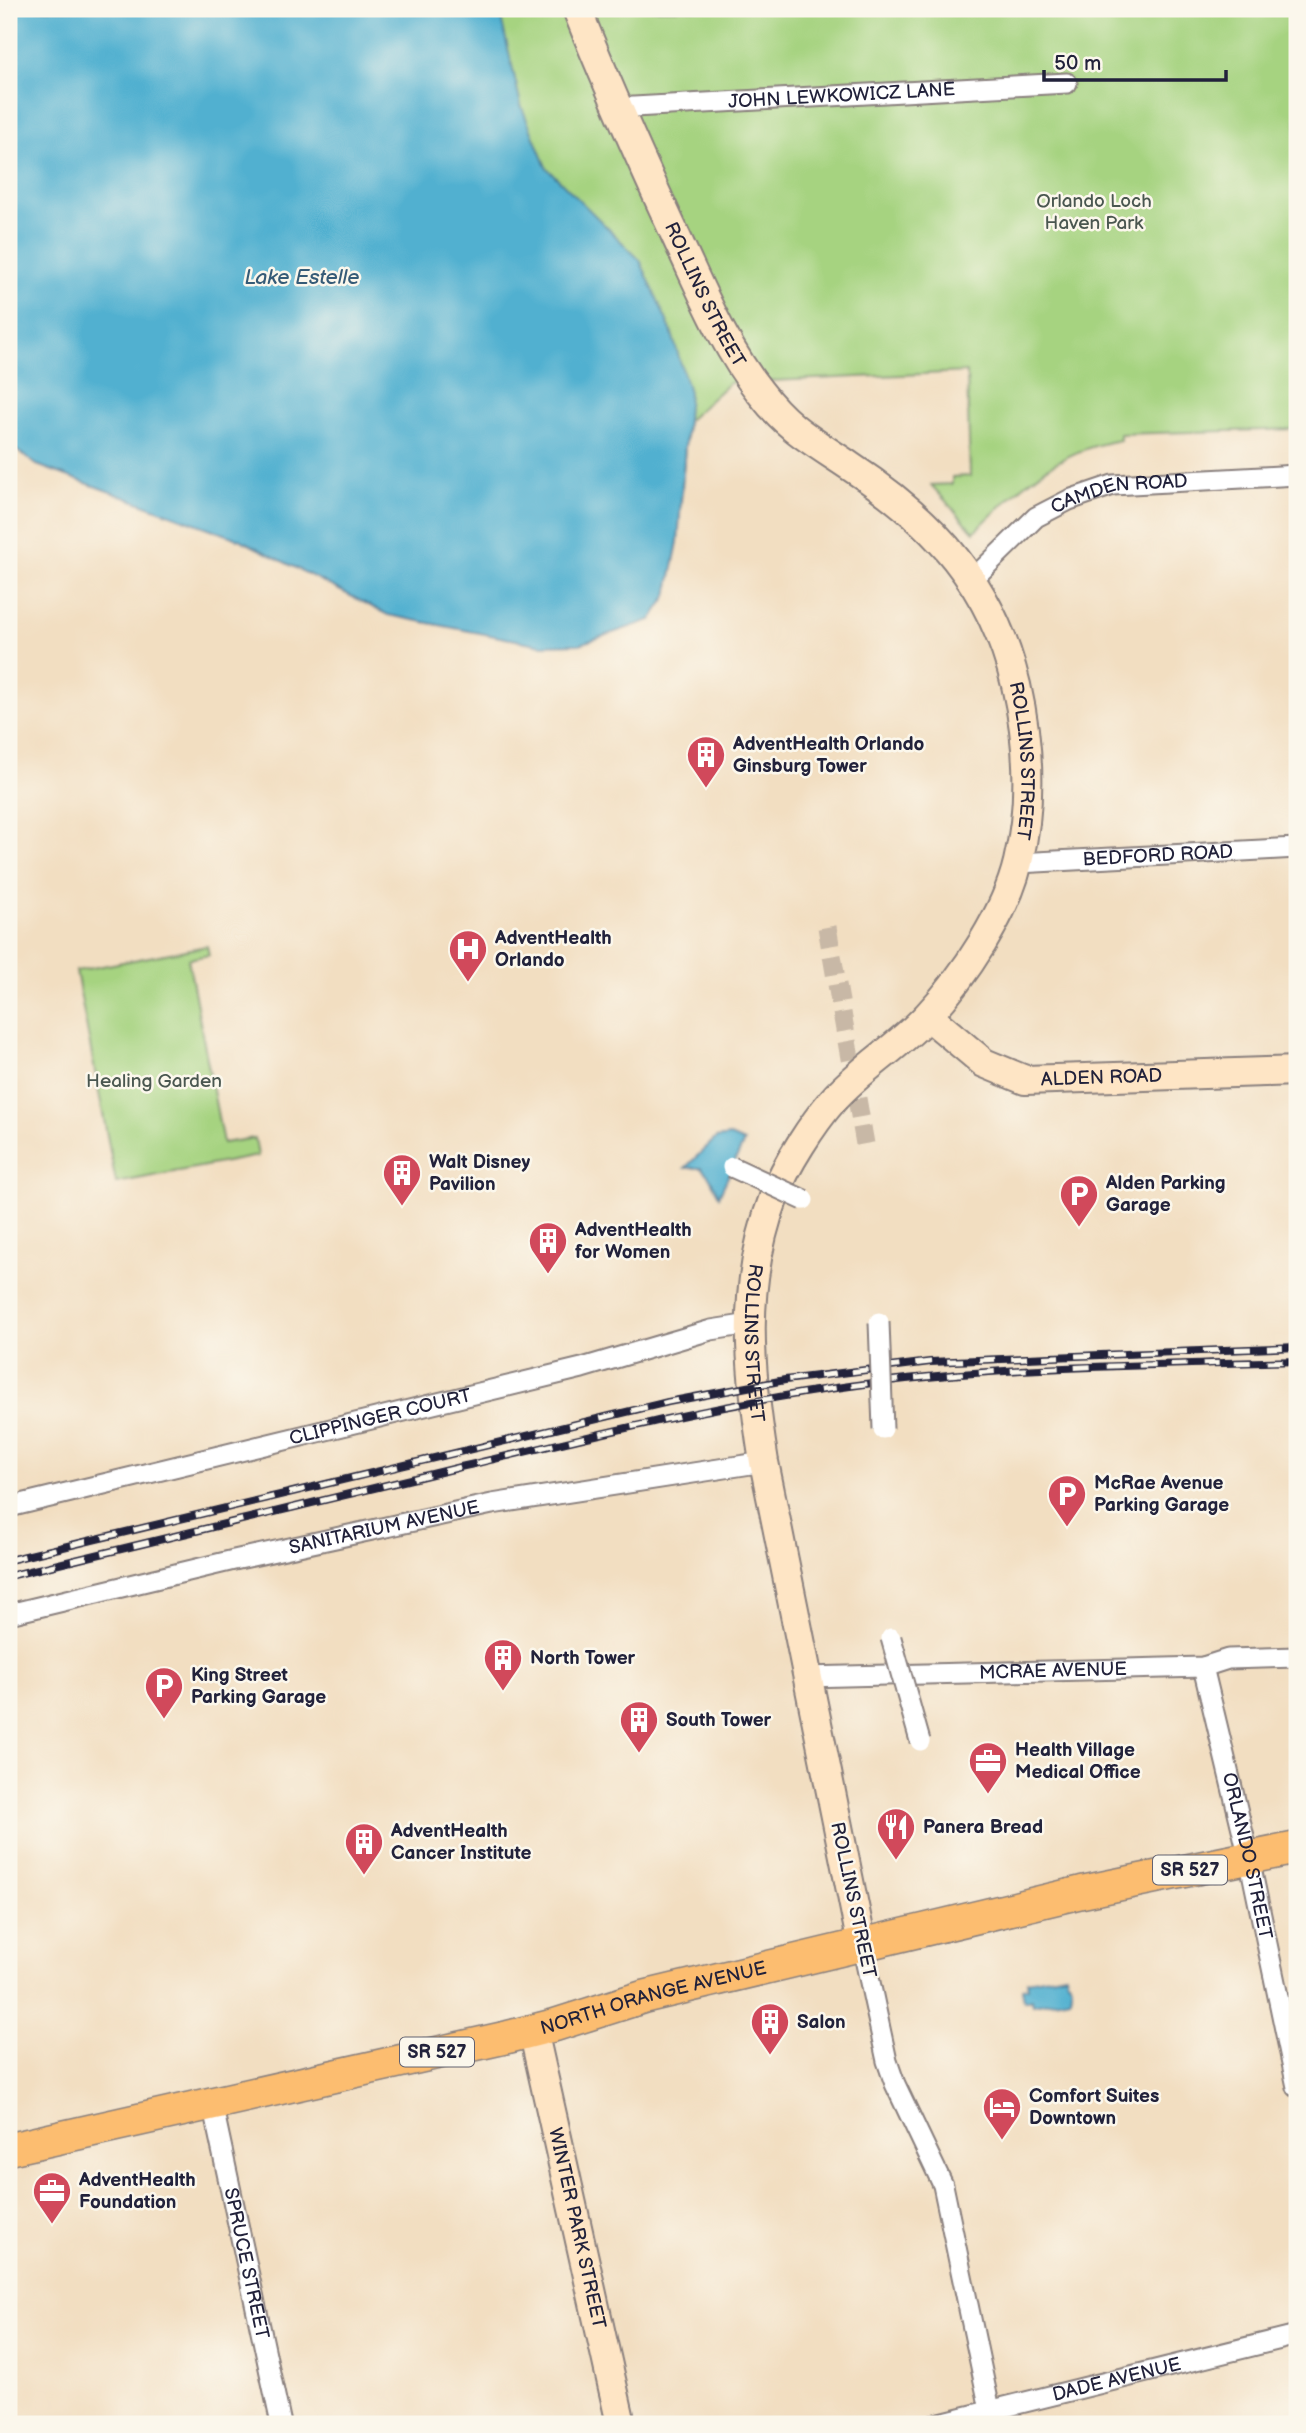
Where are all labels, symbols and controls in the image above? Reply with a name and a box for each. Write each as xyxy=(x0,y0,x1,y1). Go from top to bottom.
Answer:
scale bar xyxy=(1044,38,1226,82)
text: 50 m xyxy=(1054,51,1101,76)
street label: JOHN LEWKOWICZ LANE xyxy=(727,78,956,113)
park label: Orlando Loch Haven Park xyxy=(1036,190,1152,235)
street label: ROLLINS STREET xyxy=(659,218,751,372)
water label: Lake Estelle xyxy=(244,265,360,290)
street label: CAMDEN ROAD xyxy=(1047,469,1188,519)
street label: ROLLINS STREET xyxy=(1004,679,1039,842)
place label: AdventHealth Orlando Ginsburg Tower xyxy=(732,733,925,778)
building icon: AdventHealth Orlando Ginsburg Tower xyxy=(685,734,727,789)
street label: BEDFORD ROAD xyxy=(1082,840,1234,871)
place label: AdventHealth Orlando xyxy=(494,927,612,972)
hospital icon: AdventHealth Orlando xyxy=(447,928,489,983)
street label: ALDEN ROAD xyxy=(1040,1064,1163,1091)
park label: Healing Garden xyxy=(86,1070,222,1093)
place label: Walt Disney Pavilion xyxy=(429,1151,530,1196)
building icon: Walt Disney Pavilion xyxy=(381,1152,423,1207)
place label: Alden Parking Garage xyxy=(1105,1172,1226,1217)
parking icon: Alden Parking Garage xyxy=(1058,1173,1100,1228)
place label: AdventHealth for Women xyxy=(574,1219,692,1264)
building icon: AdventHealth for Women xyxy=(527,1220,569,1275)
street label: ROLLINS STREET xyxy=(739,1262,769,1424)
street label: CLIPPINGER COURT xyxy=(287,1384,474,1450)
place label: McRae Avenue Parking Garage xyxy=(1094,1472,1229,1517)
parking icon: McRae Avenue Parking Garage xyxy=(1046,1473,1088,1528)
street label: SANITARIUM AVENUE xyxy=(287,1496,481,1559)
building icon: North Tower xyxy=(482,1637,524,1692)
place label: North Tower xyxy=(530,1647,636,1670)
street label: MCRAE AVENUE xyxy=(979,1657,1127,1684)
place label: King Street Parking Garage xyxy=(191,1664,326,1709)
parking icon: King Street Parking Garage xyxy=(143,1665,185,1720)
building icon: South Tower xyxy=(618,1699,660,1754)
place label: South Tower xyxy=(666,1709,772,1732)
place label: Health Village Medical Office xyxy=(1015,1739,1141,1784)
office icon: Health Village Medical Office xyxy=(967,1740,1009,1795)
street label: ORLANDO STREET xyxy=(1217,1770,1277,1942)
restaurant icon: Panera Bread xyxy=(875,1806,917,1861)
place label: Panera Bread xyxy=(923,1816,1043,1839)
place label: AdventHealth Cancer Institute xyxy=(390,1820,532,1865)
street label: ROLLINS STREET xyxy=(825,1820,881,1981)
building icon: AdventHealth Cancer Institute xyxy=(343,1821,385,1876)
road number: SR 527 xyxy=(1153,1856,1227,1884)
street label: NORTH ORANGE AVENUE xyxy=(538,1956,769,2040)
building icon: Salon xyxy=(749,2001,791,2056)
place label: Salon xyxy=(797,2011,846,2034)
road number: SR 527 xyxy=(400,2038,474,2066)
place label: Comfort Suites Downtown xyxy=(1029,2085,1159,2130)
hotel icon: Comfort Suites Downtown xyxy=(981,2086,1023,2141)
street label: WINTER PARK STREET xyxy=(544,2125,611,2331)
place label: AdventHealth Foundation xyxy=(78,2169,196,2214)
office icon: AdventHealth Foundation xyxy=(31,2170,73,2225)
street label: SPRUCE STREET xyxy=(219,2186,274,2342)
street label: DADE AVENUE xyxy=(1050,2353,1183,2406)

